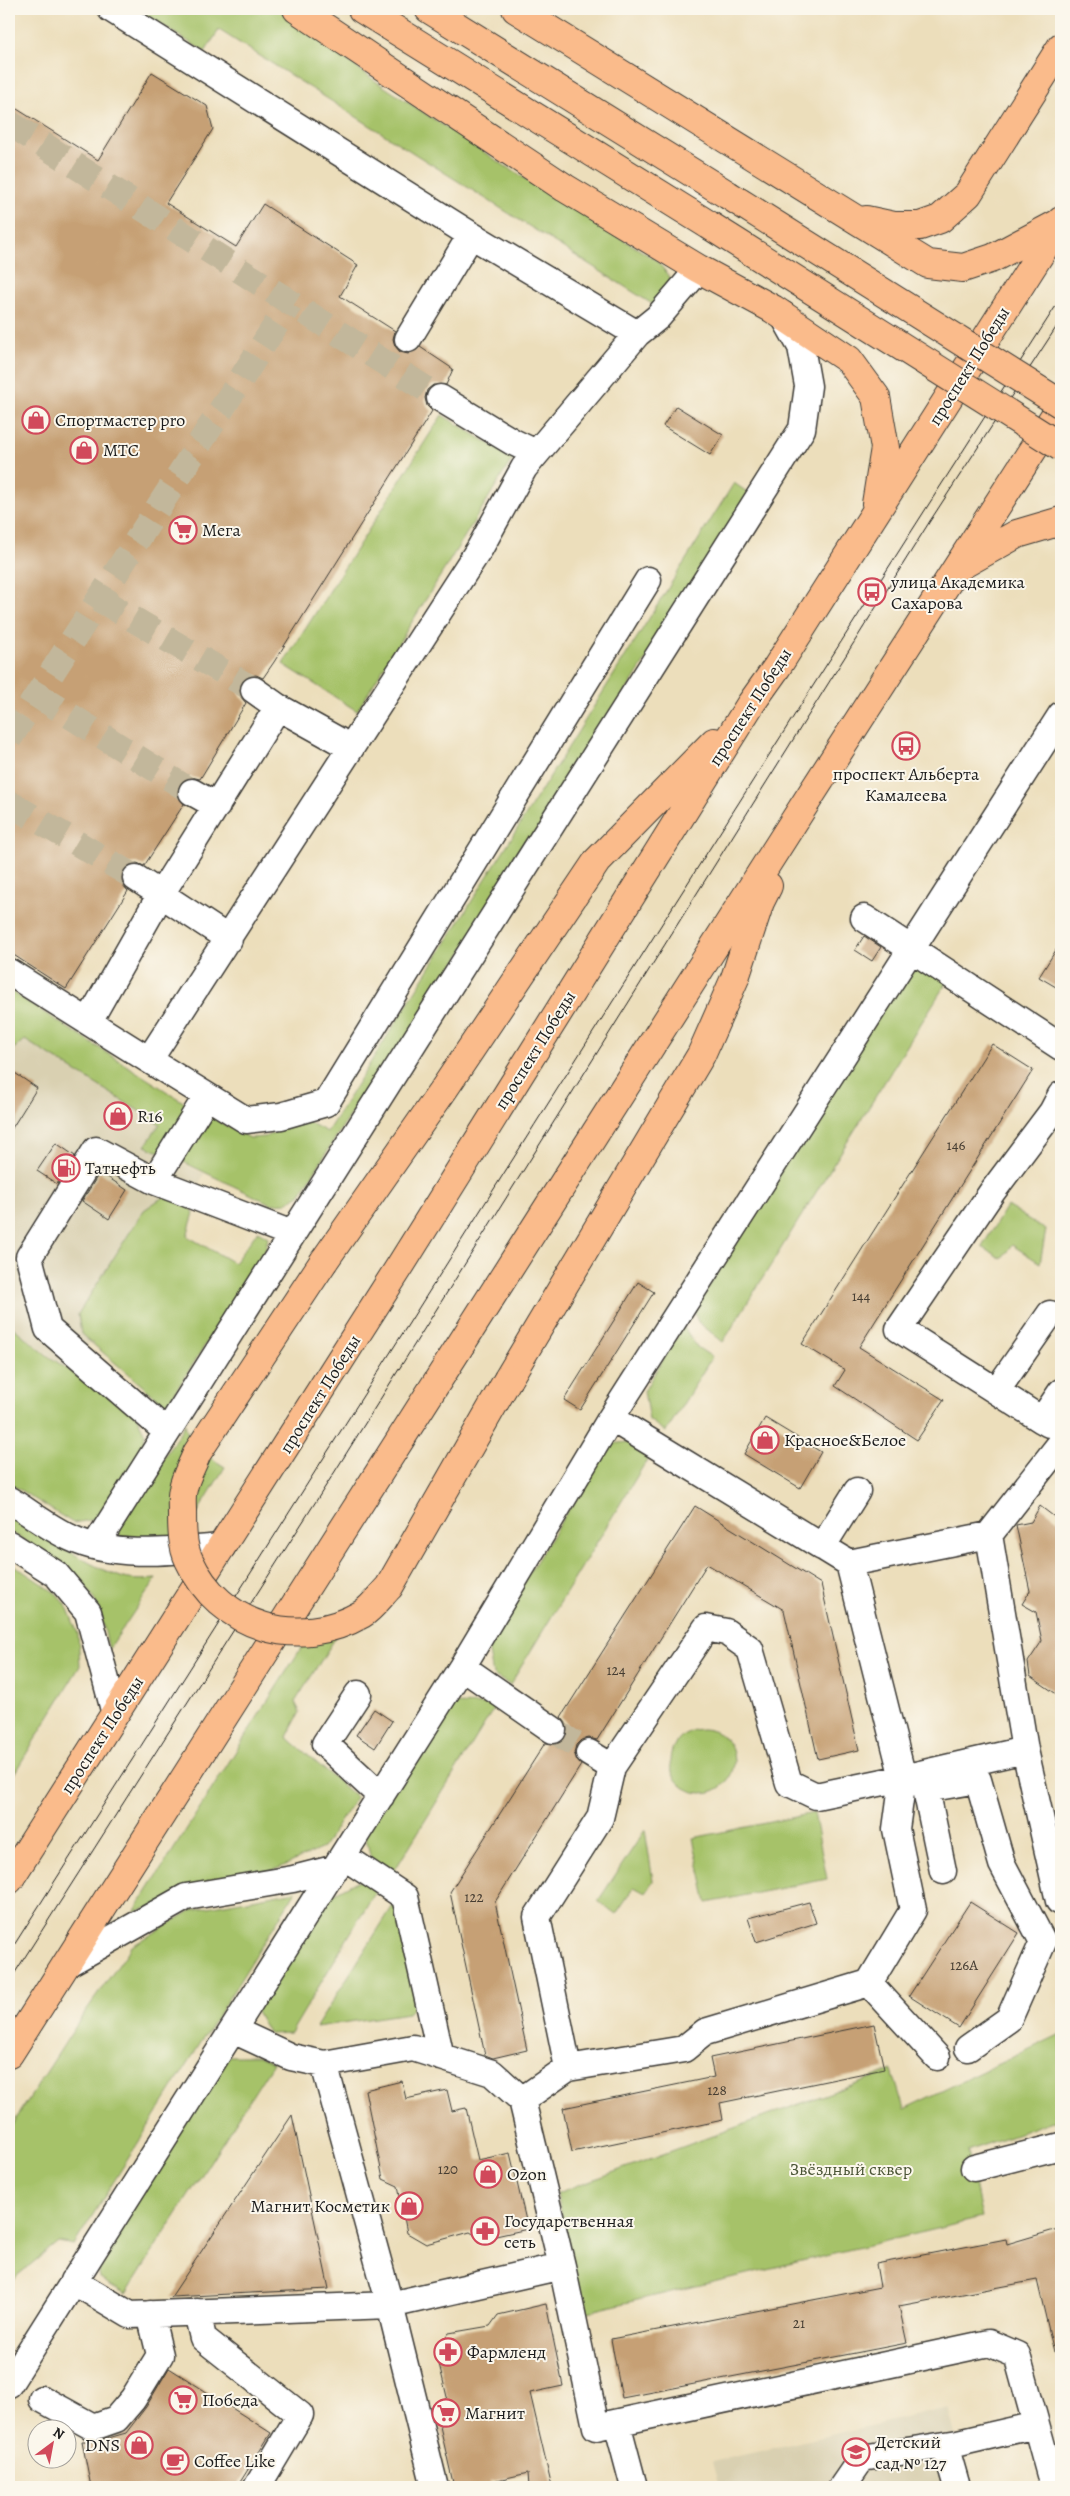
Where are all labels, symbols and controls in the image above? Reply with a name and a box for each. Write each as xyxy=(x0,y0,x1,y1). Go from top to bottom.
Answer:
street label: проспект Победы xyxy=(923,302,1015,430)
shop icon: Спортмастер pro xyxy=(21,405,51,435)
place label: Спортмастер pro xyxy=(55,408,185,432)
shop icon: МТС xyxy=(69,435,99,465)
place label: МТС xyxy=(103,438,139,462)
supermarket icon: Мега xyxy=(168,515,198,545)
place label: Мега xyxy=(202,518,242,542)
place label: улица Академика Сахарова xyxy=(890,570,1026,615)
bus stop icon: улица Академика Сахарова xyxy=(857,577,887,607)
street label: проспект Победы xyxy=(703,643,797,771)
bus stop icon: проспект Альберта Камалеева xyxy=(891,731,921,761)
place label: проспект Альберта Камалеева xyxy=(833,762,980,807)
street label: проспект Победы xyxy=(489,986,581,1114)
shop icon: R16 xyxy=(103,1101,133,1131)
place label: R16 xyxy=(137,1104,162,1128)
house number: 146 xyxy=(947,1135,965,1155)
fuel station icon: Татнефть xyxy=(51,1153,81,1183)
place label: Татнефть xyxy=(85,1156,156,1180)
house number: 144 xyxy=(852,1286,871,1306)
street label: проспект Победы xyxy=(274,1330,366,1458)
shop icon: Красное&Белое xyxy=(750,1425,780,1455)
place label: Красное&Белое xyxy=(784,1428,906,1452)
house number: 124 xyxy=(606,1660,626,1680)
street label: проспект Победы xyxy=(55,1671,149,1799)
house number: 122 xyxy=(464,1887,484,1907)
house number: 126А xyxy=(950,1955,978,1975)
house number: 128 xyxy=(707,2080,727,2100)
park label: Звёздный сквер xyxy=(790,2157,912,2181)
house number: 120 xyxy=(438,2159,458,2179)
shop icon: Ozon xyxy=(473,2159,503,2189)
place label: Ozon xyxy=(507,2162,547,2186)
shop icon: Магнит Косметик xyxy=(394,2191,424,2221)
place label: Магнит Косметик xyxy=(251,2194,390,2218)
place label: Государственная сеть xyxy=(504,2209,634,2254)
pharmacy icon: Государственная сеть xyxy=(470,2216,500,2246)
house number: 21 xyxy=(793,2313,805,2333)
pharmacy icon: Фармленд xyxy=(433,2337,463,2367)
place label: Фармленд xyxy=(467,2340,546,2364)
supermarket icon: Победа xyxy=(168,2385,198,2415)
place label: Победа xyxy=(202,2388,259,2412)
supermarket icon: Магнит xyxy=(431,2398,461,2428)
place label: Магнит xyxy=(465,2401,525,2425)
north arrow xyxy=(28,2418,78,2468)
text: N xyxy=(49,2423,68,2444)
shop icon: DNS xyxy=(124,2430,154,2460)
place label: Детский сад № 127 xyxy=(875,2430,947,2475)
place label: DNS xyxy=(85,2433,120,2457)
school or university icon: Детский сад № 127 xyxy=(841,2437,871,2467)
cafe icon: Coffee Like xyxy=(160,2446,190,2476)
place label: Coffee Like xyxy=(194,2449,275,2473)

